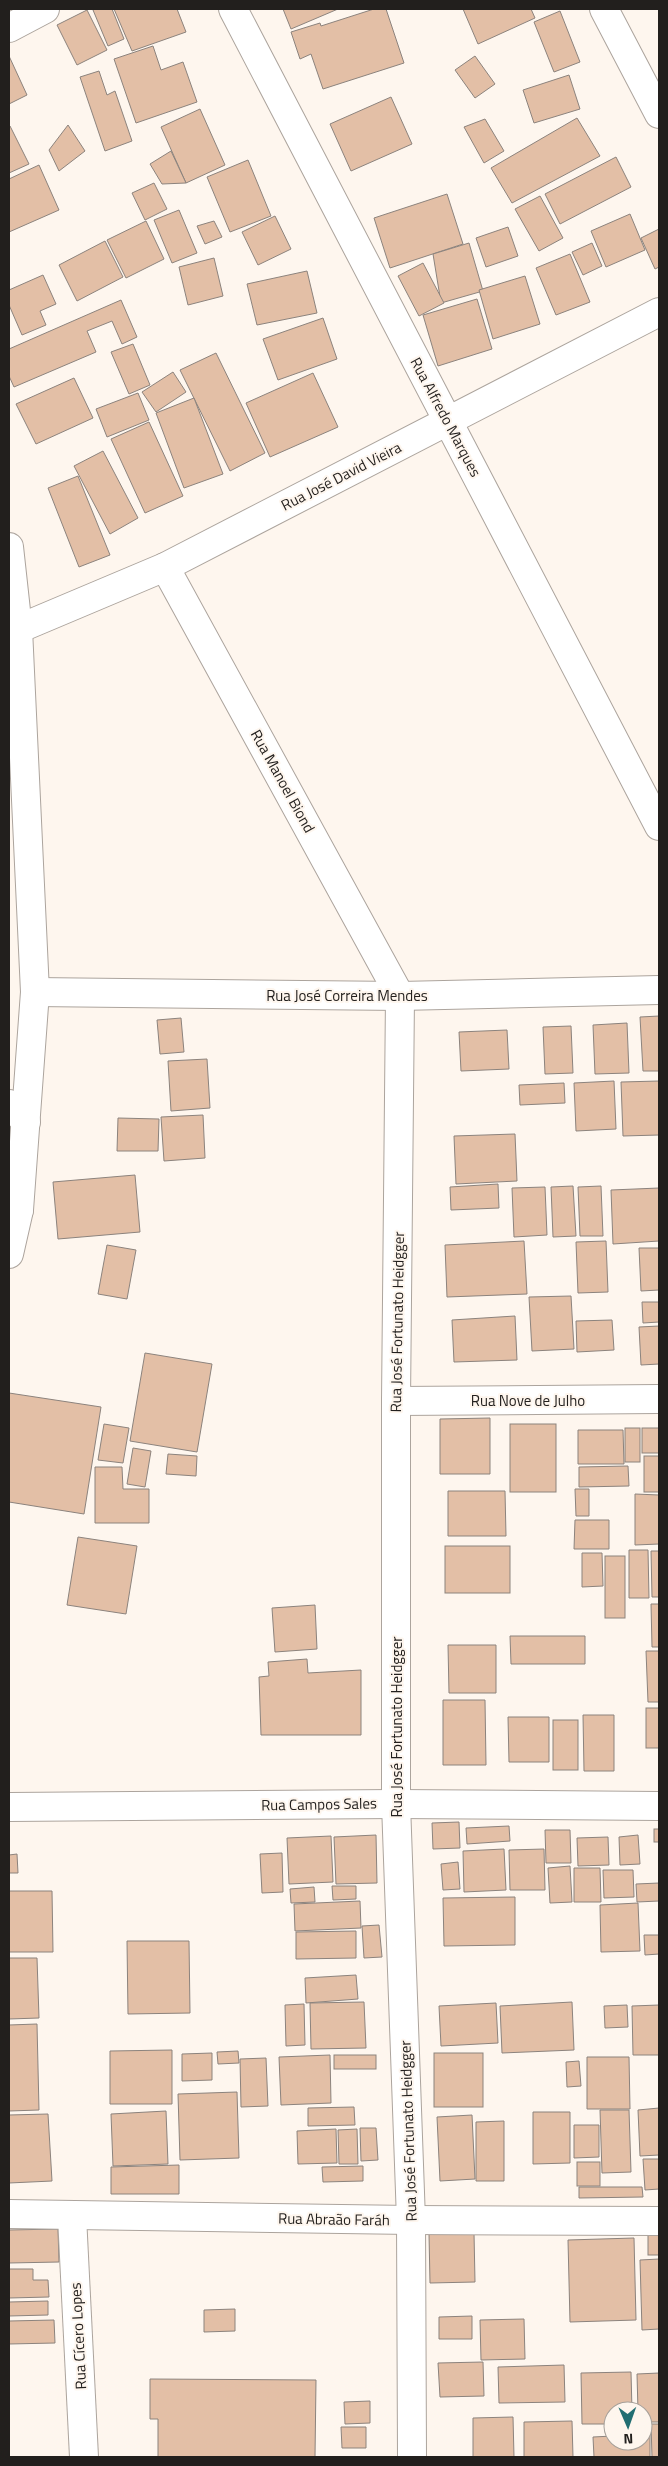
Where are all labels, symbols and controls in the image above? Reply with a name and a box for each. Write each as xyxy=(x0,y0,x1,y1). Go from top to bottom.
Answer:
street label: Rua Alfredo Marques xyxy=(405,353,487,481)
street label: Rua José David Vieira xyxy=(277,435,406,516)
street label: Rua Manoel Biond xyxy=(245,725,321,837)
street label: Rua José Correira Mendes xyxy=(266,984,428,1007)
street label: Rua José Fortunato Heidgger xyxy=(384,1231,410,1413)
street label: Rua Nove de Julho xyxy=(471,1389,585,1412)
street label: Rua José Fortunato Heidgger xyxy=(385,1636,408,1818)
street label: Rua Campos Sales xyxy=(261,1791,377,1817)
street label: Rua José Fortunato Heidgger xyxy=(393,2040,423,2222)
street label: Rua Abraão Faráh xyxy=(278,2207,390,2231)
street label: Rua Cícero Lopes xyxy=(64,2282,92,2390)
north arrow xyxy=(603,2401,653,2451)
text: N xyxy=(623,2429,634,2450)

